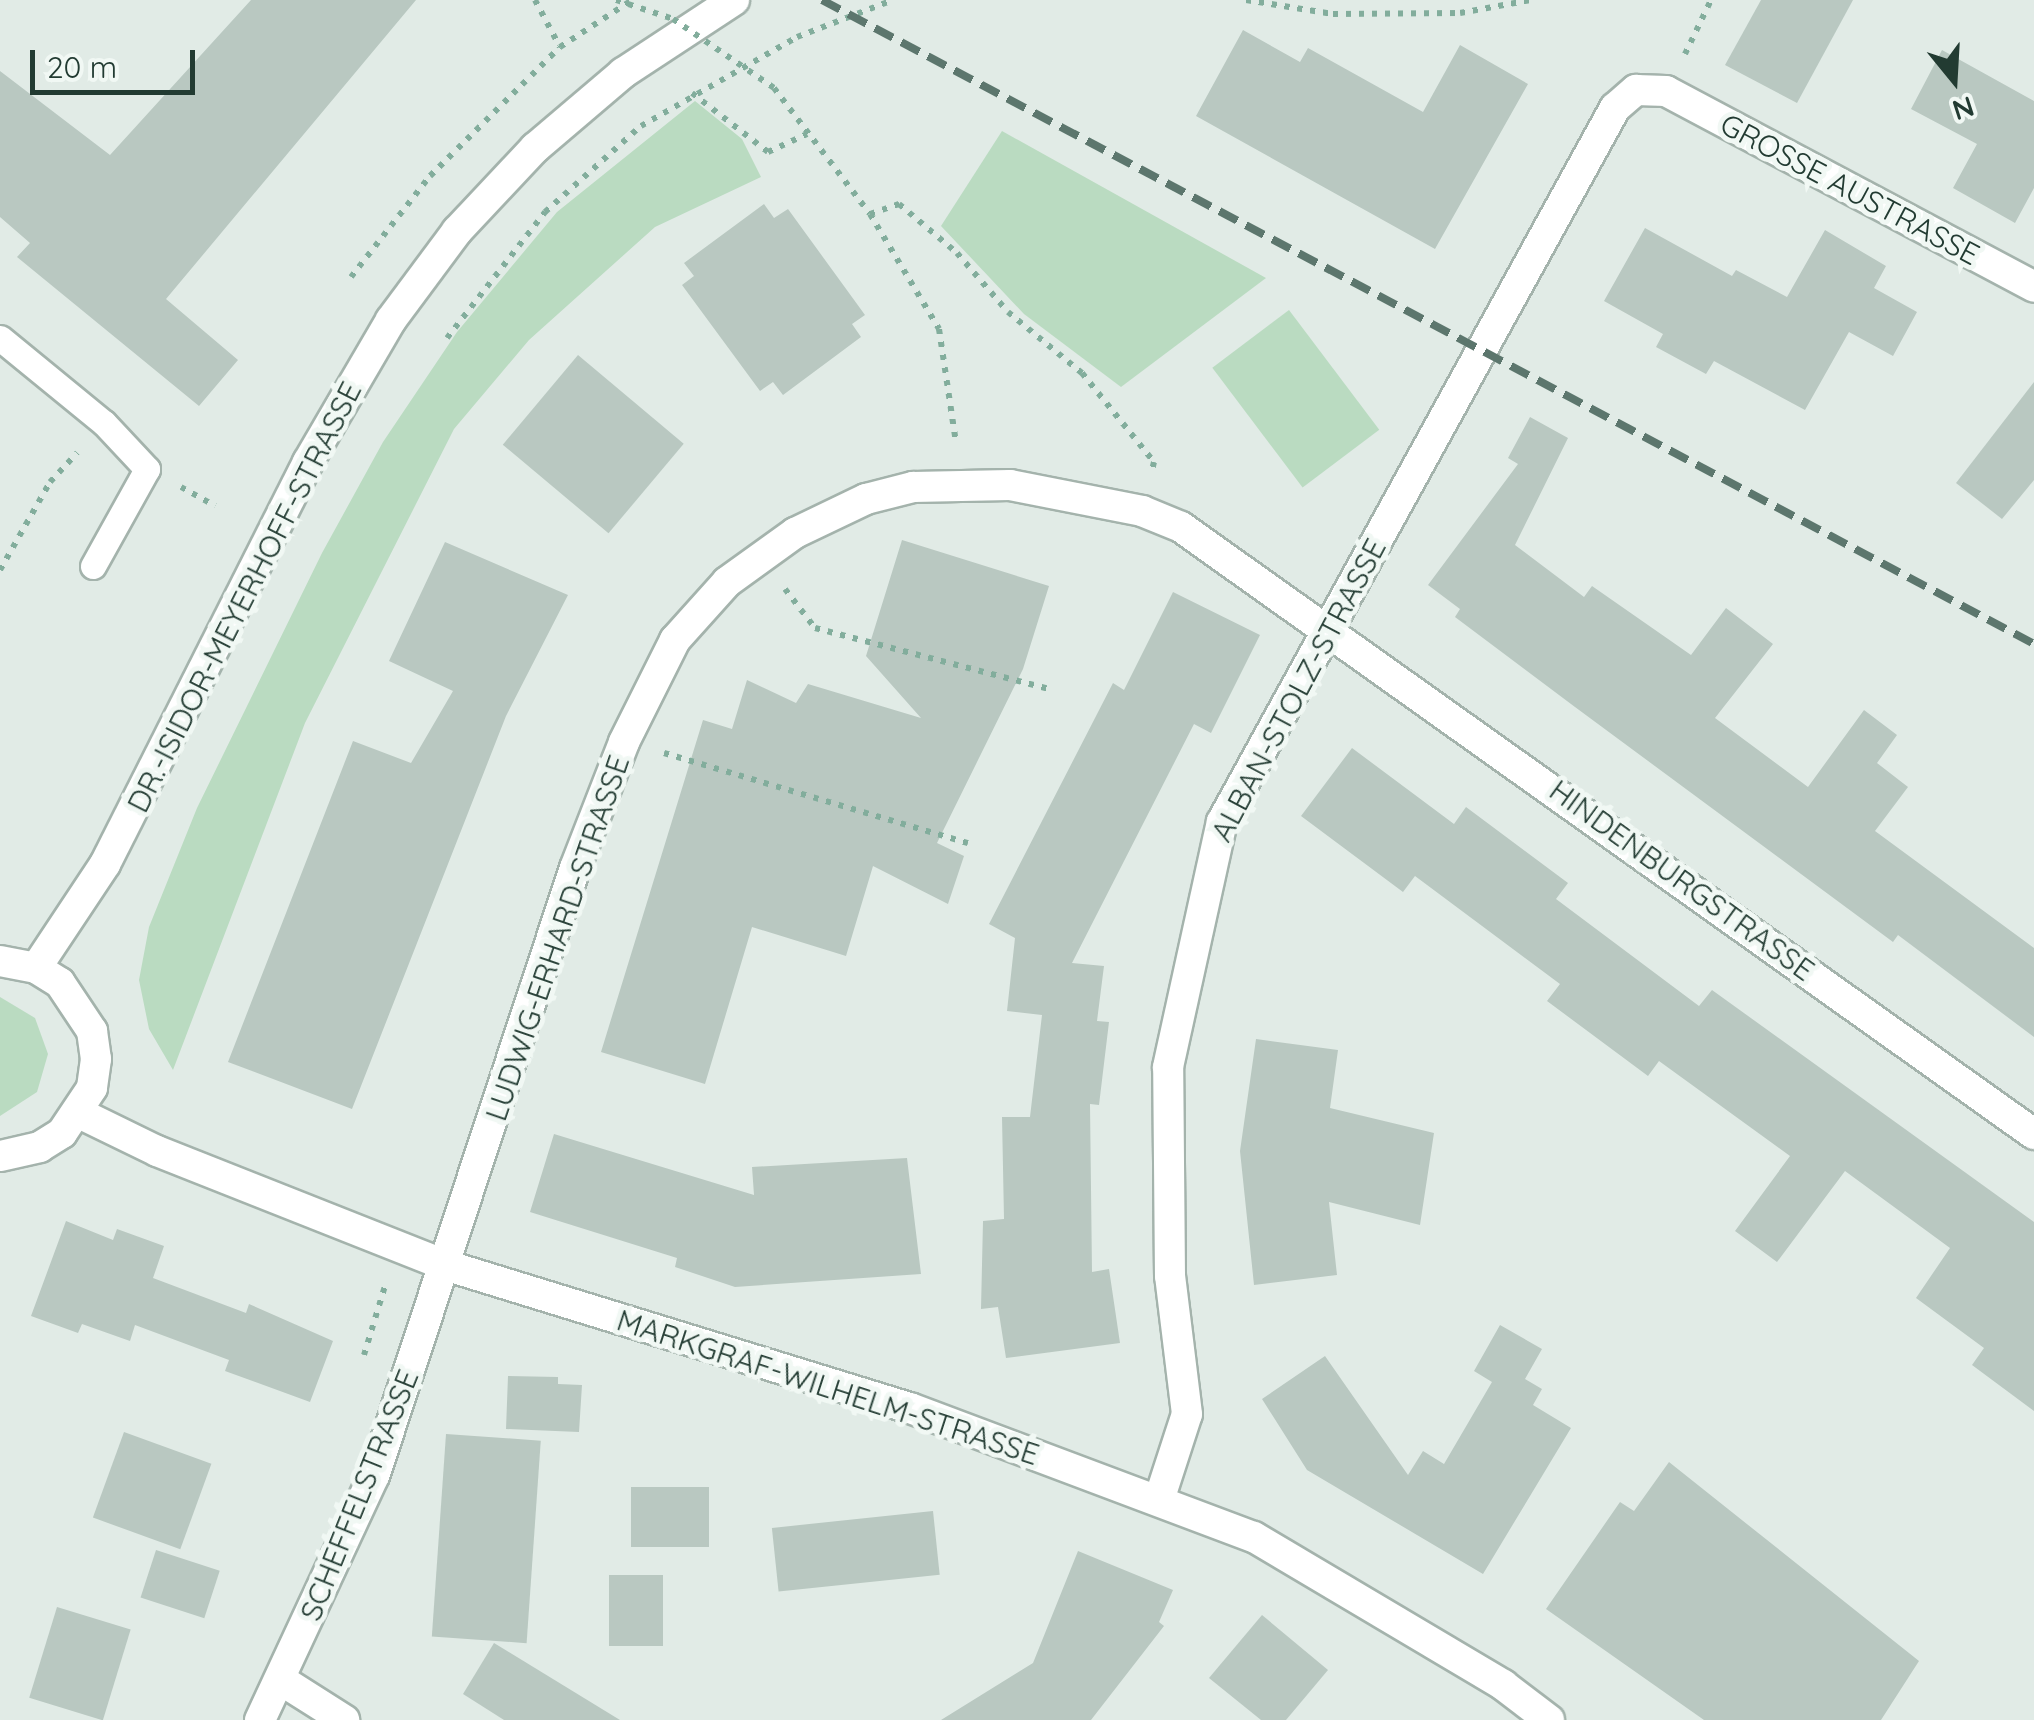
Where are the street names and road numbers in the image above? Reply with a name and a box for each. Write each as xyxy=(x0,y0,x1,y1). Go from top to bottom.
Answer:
street label: GROSSE AUSTRASSE xyxy=(1714,105,1986,273)
street label: DR.-ISIDOR-MEYERHOFF-STRASSE xyxy=(119,376,369,818)
street label: ALBAN-STOLZ-STRASSE xyxy=(1203,533,1393,847)
street label: LUDWIG-ERHARD-STRASSE xyxy=(477,751,637,1125)
street label: HINDENBURGSTRASSE xyxy=(1543,772,1821,988)
street label: MARKGRAF-WILHELM-STRASSE xyxy=(612,1302,1044,1472)
street label: SCHEFFELSTRASSE xyxy=(292,1364,426,1626)

